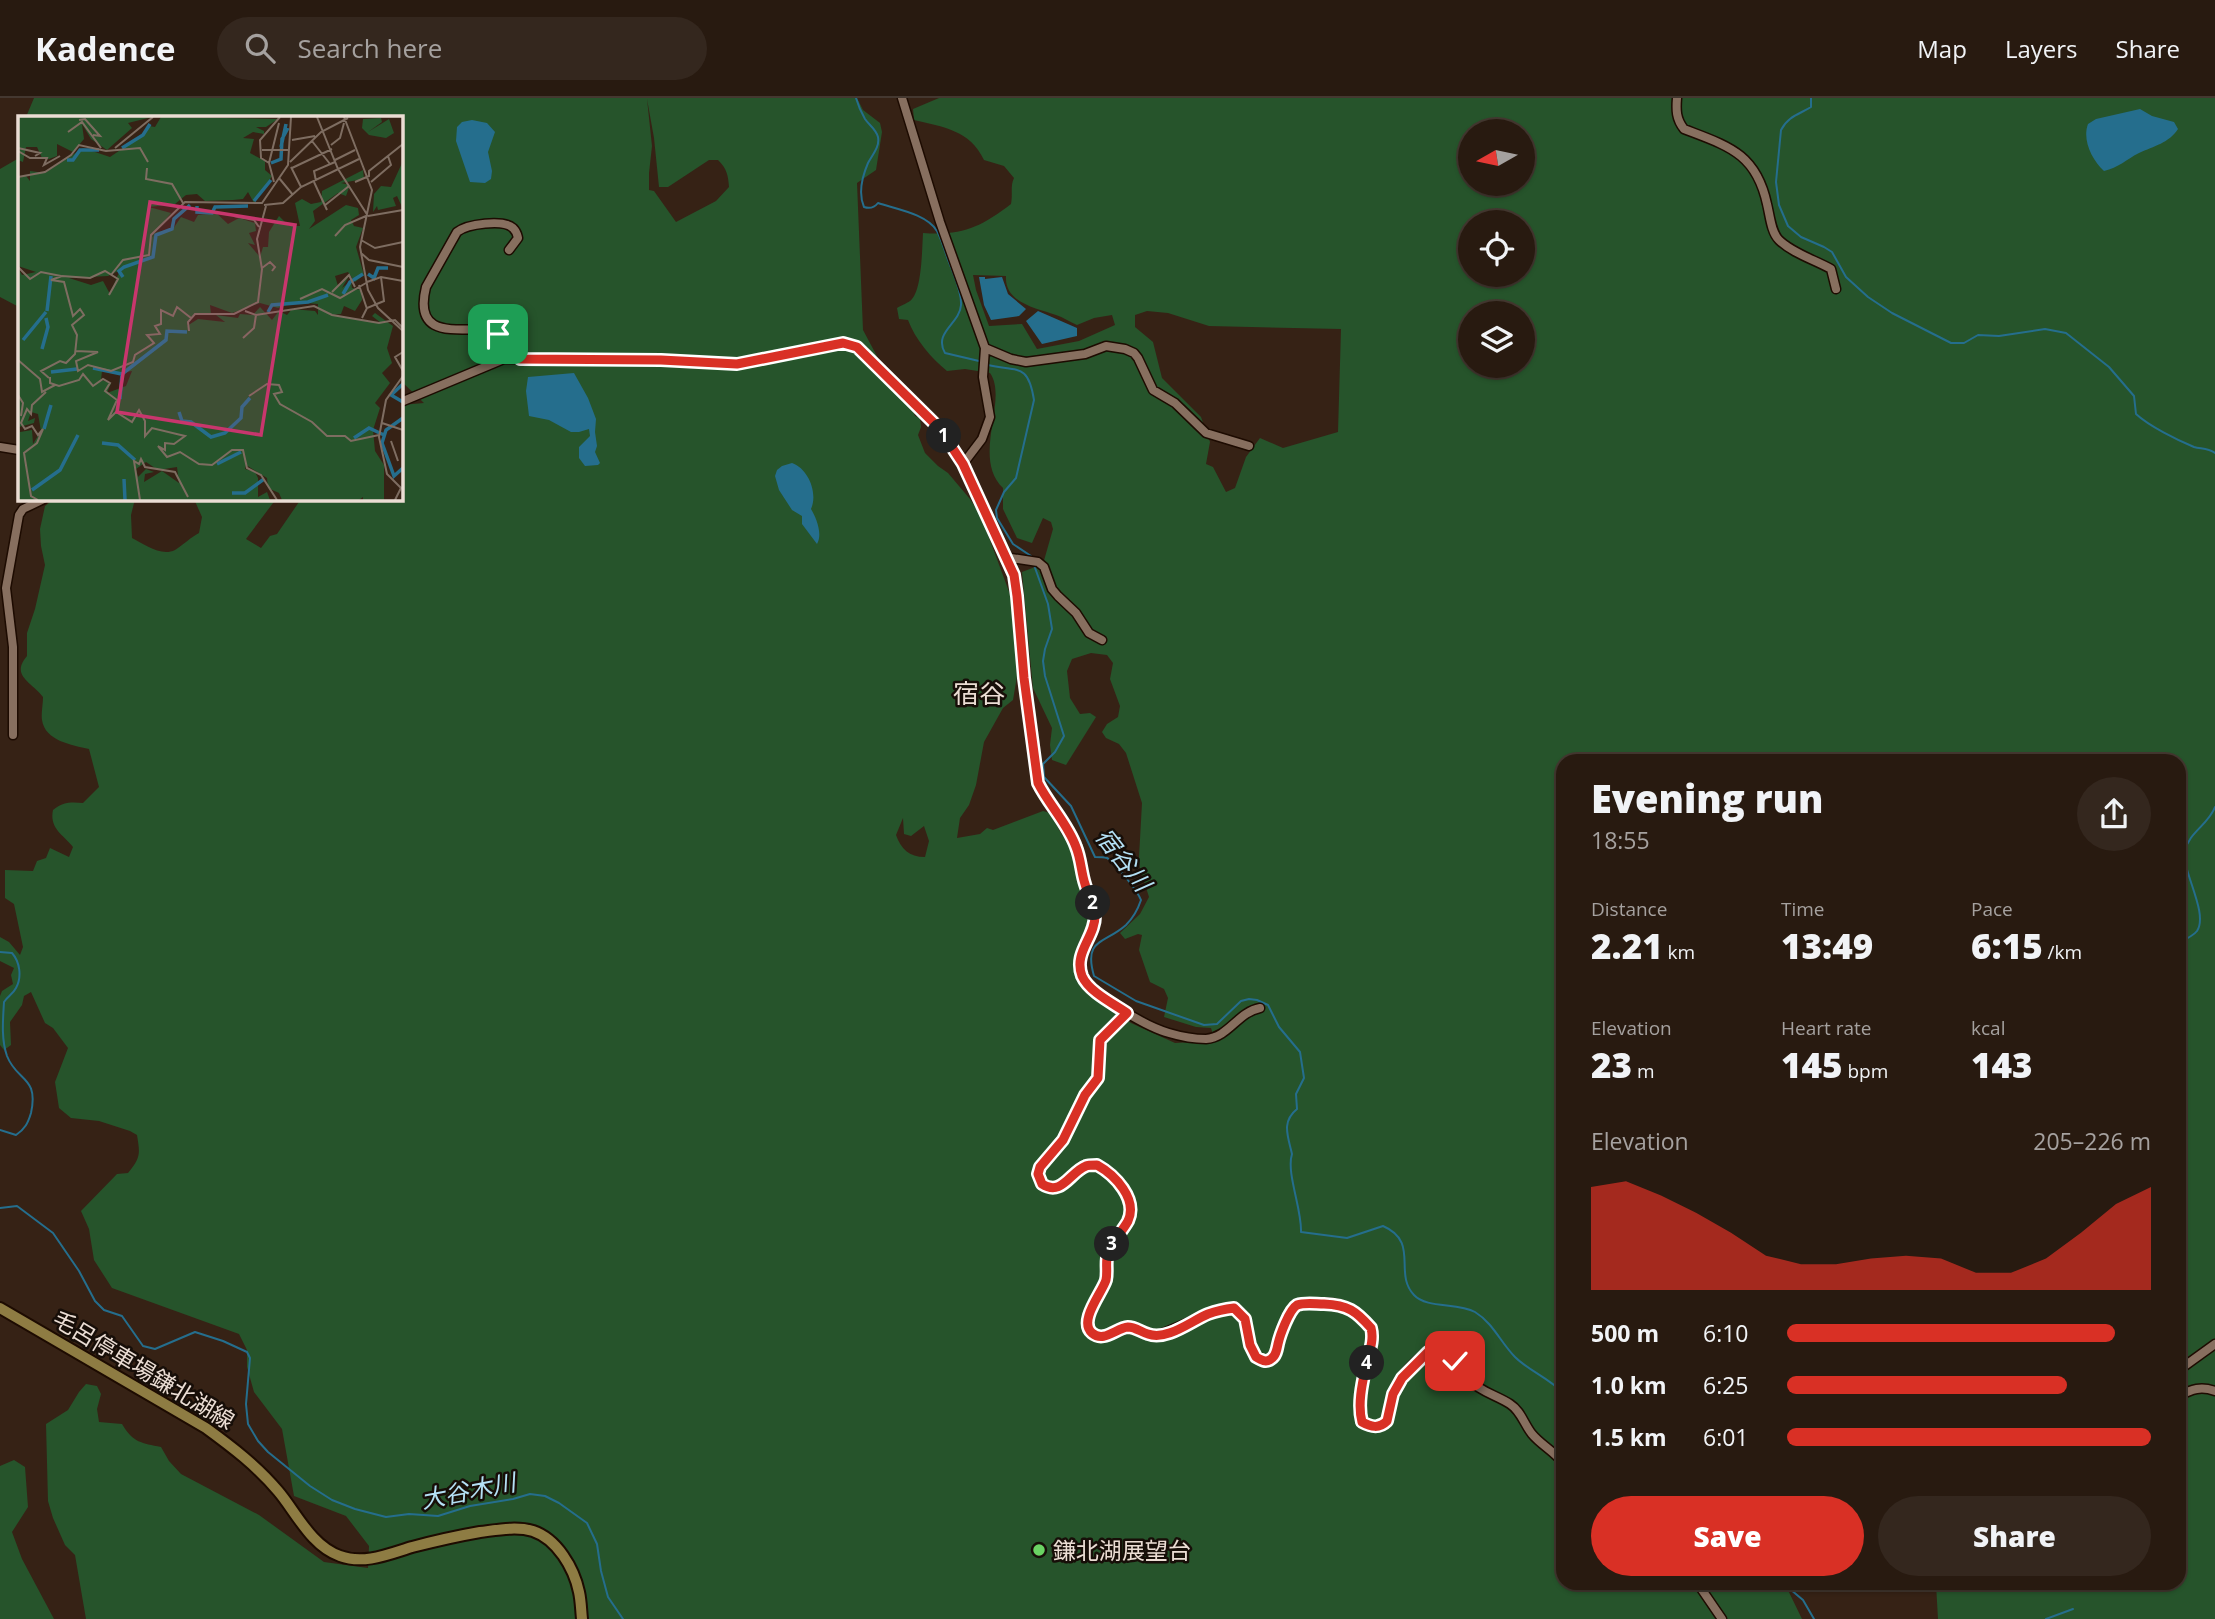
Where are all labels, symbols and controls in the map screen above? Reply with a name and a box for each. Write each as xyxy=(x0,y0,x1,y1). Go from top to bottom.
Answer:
search box xyxy=(217,17,707,80)
text: Kadence xyxy=(35,26,175,71)
icon: search xyxy=(241,29,279,67)
text: Search here xyxy=(297,30,442,66)
text: Map xyxy=(1917,32,1967,65)
text: Layers xyxy=(2005,32,2078,65)
text: Share xyxy=(2116,32,2180,65)
inset map xyxy=(18,116,402,500)
north arrow xyxy=(1458,119,1535,196)
map controls xyxy=(1458,119,1535,378)
button: locate xyxy=(1458,210,1535,287)
button: layers xyxy=(1458,301,1535,378)
pin xyxy=(468,304,528,364)
icon: arrive xyxy=(479,315,517,353)
pin: 1 xyxy=(926,418,962,454)
text: 1 xyxy=(938,422,949,448)
district label: 宿谷 xyxy=(953,675,1005,711)
text: Evening run xyxy=(1591,772,1823,824)
button: share xyxy=(2077,777,2151,851)
water label: 宿谷川 xyxy=(1089,820,1161,900)
text: 18:55 xyxy=(1591,824,1650,856)
pin: 2 xyxy=(1076,886,1110,920)
text: 2 xyxy=(1087,889,1098,915)
text: Distance xyxy=(1591,896,1667,922)
text: Time xyxy=(1781,896,1825,922)
text: Pace xyxy=(1971,896,2013,922)
text: 2.21 xyxy=(1591,922,1663,969)
text: 13:49 xyxy=(1781,922,1873,969)
text: 6:15 xyxy=(1971,922,2043,969)
text: km xyxy=(1663,939,1695,965)
text: /km xyxy=(2043,939,2082,965)
text: Elevation xyxy=(1591,1015,1672,1041)
text: Heart rate xyxy=(1781,1015,1871,1041)
text: kcal xyxy=(1971,1015,2005,1041)
text: 23 xyxy=(1591,1041,1632,1088)
text: 145 xyxy=(1781,1041,1843,1088)
text: 143 xyxy=(1971,1041,2033,1088)
text: m xyxy=(1632,1058,1655,1084)
text: bpm xyxy=(1843,1058,1888,1084)
text: Elevation xyxy=(1591,1125,1689,1157)
text: 205–226 m xyxy=(2033,1125,2151,1157)
pin: 3 xyxy=(1094,1226,1130,1262)
text: 3 xyxy=(1106,1230,1117,1256)
street label: 毛呂停車場鎌北湖線 xyxy=(47,1302,241,1436)
text: 500 m xyxy=(1591,1317,1659,1349)
text: 6:10 xyxy=(1703,1317,1749,1349)
pin xyxy=(1425,1331,1485,1391)
icon: check xyxy=(1436,1342,1474,1380)
pin: 4 xyxy=(1350,1346,1384,1380)
text: 4 xyxy=(1361,1349,1372,1375)
text: 1.0 km xyxy=(1591,1369,1667,1401)
text: 6:25 xyxy=(1703,1369,1749,1401)
text: 1.5 km xyxy=(1591,1421,1667,1453)
text: 6:01 xyxy=(1703,1421,1749,1453)
water label: 大谷木川 xyxy=(418,1464,521,1515)
button: Save xyxy=(1591,1496,1864,1576)
button: Share xyxy=(1878,1496,2151,1576)
place label: 鎌北湖展望台 xyxy=(1053,1534,1191,1566)
marker: 鎌北湖展望台 xyxy=(1031,1542,1047,1558)

